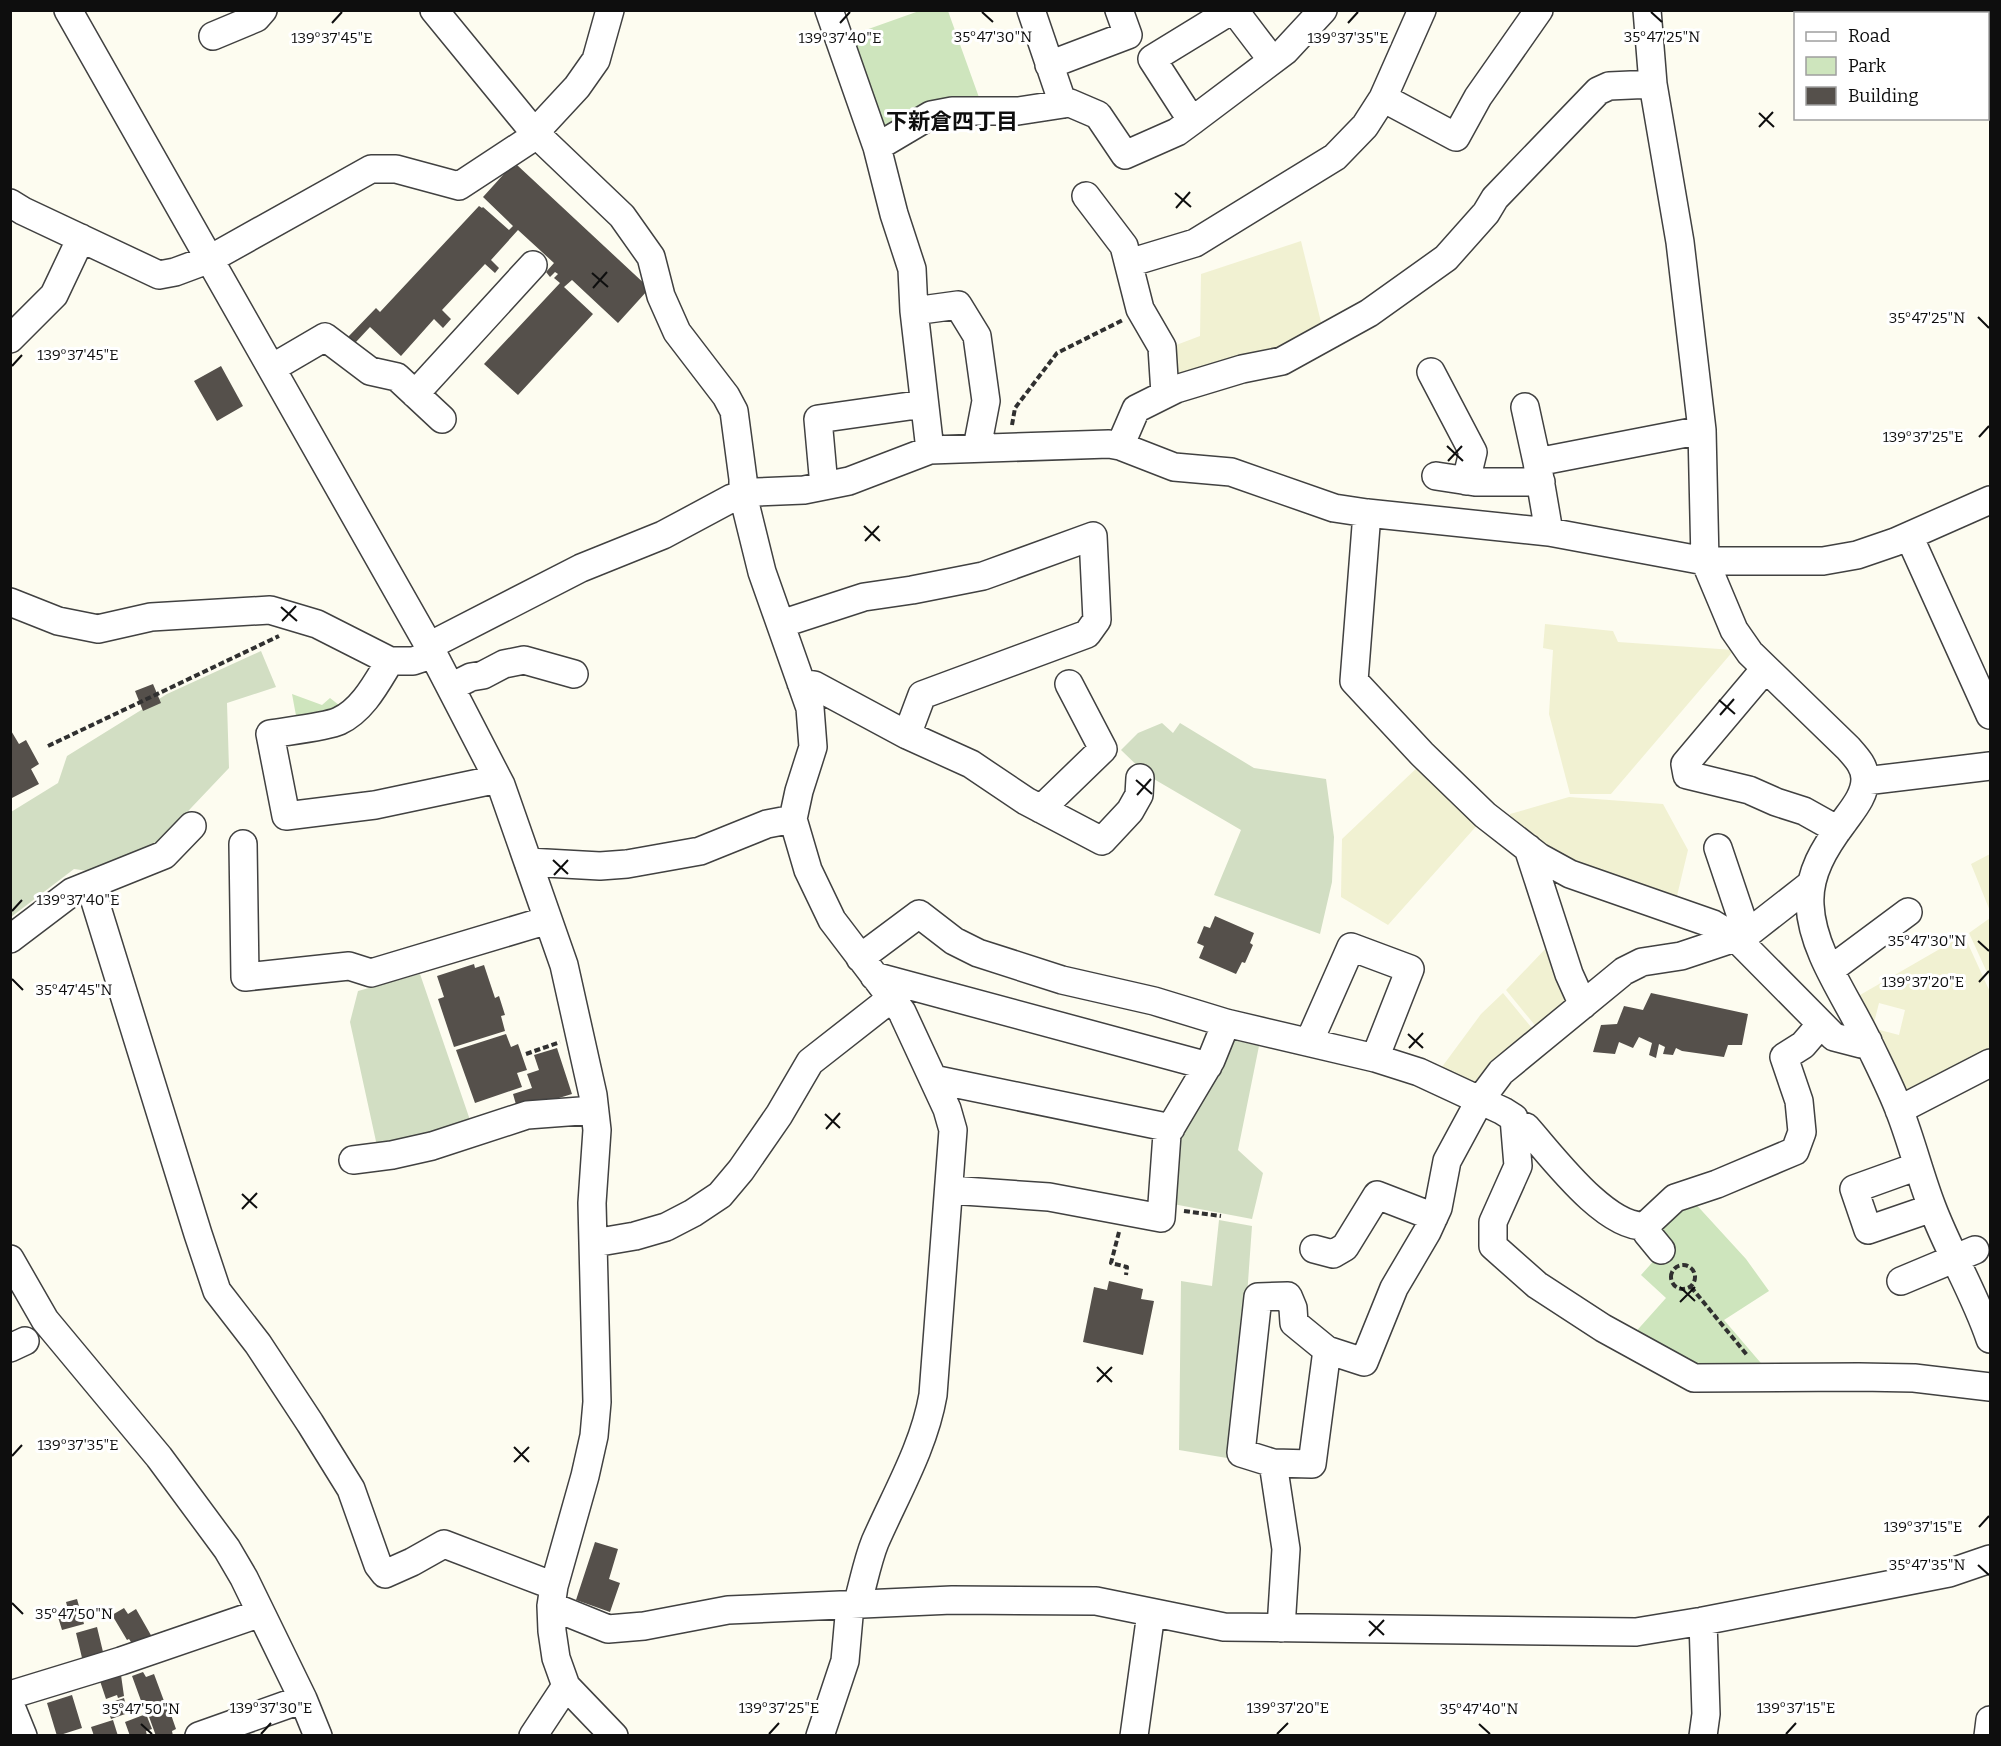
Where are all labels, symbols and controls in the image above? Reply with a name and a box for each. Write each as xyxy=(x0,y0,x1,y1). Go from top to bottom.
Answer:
legend xyxy=(1794,12,1989,120)
text: Road xyxy=(1848,25,1891,47)
text: 35°47'30"N xyxy=(954,28,1032,46)
text: 35°47'25"N xyxy=(1624,28,1700,46)
text: 139°37'45"E xyxy=(291,29,373,47)
text: 139°37'40"E xyxy=(799,29,881,47)
text: 139°37'35"E xyxy=(1307,29,1389,47)
text: Park xyxy=(1848,55,1887,77)
text: Building xyxy=(1848,85,1919,107)
district label: 下新倉四丁目 xyxy=(886,108,1018,135)
text: 35°47'25"N xyxy=(1889,309,1965,327)
text: 139°37'45"E xyxy=(37,346,119,364)
text: 139°37'25"E xyxy=(1883,428,1963,446)
text: 139°37'40"E xyxy=(37,891,119,909)
text: 35°47'30"N xyxy=(1888,932,1966,950)
text: 139°37'20"E xyxy=(1882,973,1964,991)
text: 35°47'45"N xyxy=(36,981,113,999)
text: 139°37'35"E xyxy=(37,1436,119,1454)
text: 139°37'15"E xyxy=(1884,1518,1962,1536)
text: 35°47'35"N xyxy=(1889,1556,1965,1574)
text: 35°47'50"N xyxy=(35,1605,113,1623)
text: 139°37'30"E xyxy=(230,1699,312,1717)
text: 139°37'25"E xyxy=(739,1699,819,1717)
text: 139°37'20"E xyxy=(1247,1699,1329,1717)
text: 139°37'15"E xyxy=(1757,1699,1835,1717)
text: 35°47'50"N xyxy=(102,1700,180,1718)
text: 35°47'40"N xyxy=(1440,1700,1518,1718)

